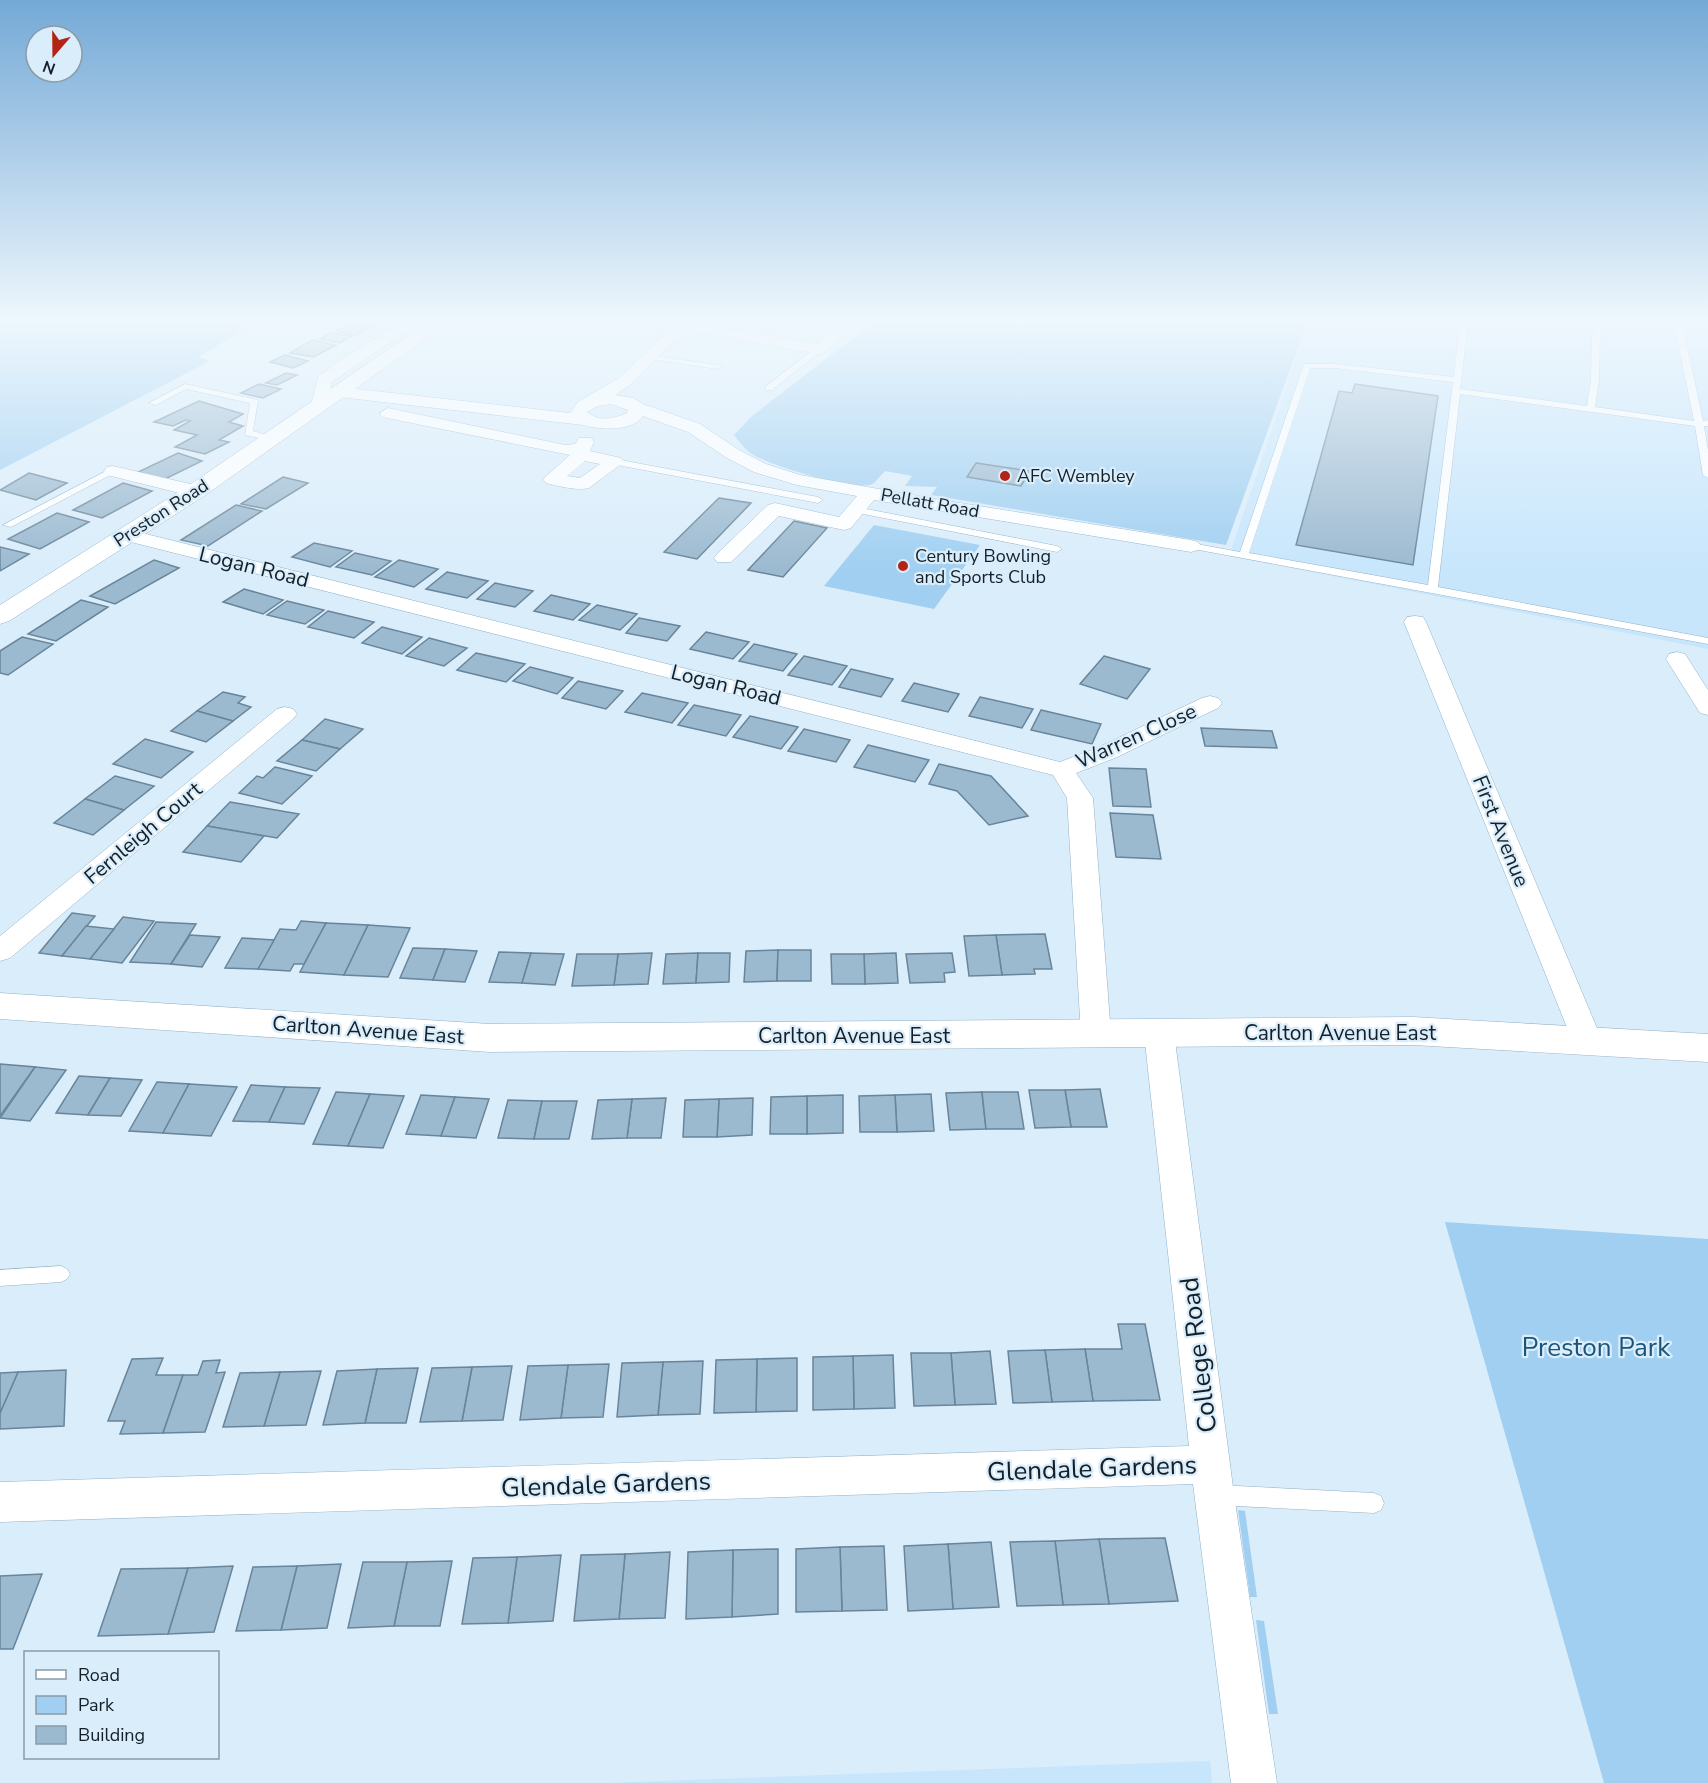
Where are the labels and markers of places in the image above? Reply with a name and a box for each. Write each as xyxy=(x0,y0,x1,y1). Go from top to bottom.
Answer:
place label: AFC Wembley xyxy=(1017,464,1135,488)
marker: AFC Wembley xyxy=(998,469,1012,483)
place label: Century Bowling and Sports Club xyxy=(915,544,1051,589)
marker: Century Bowling and Sports Club xyxy=(896,559,910,573)

